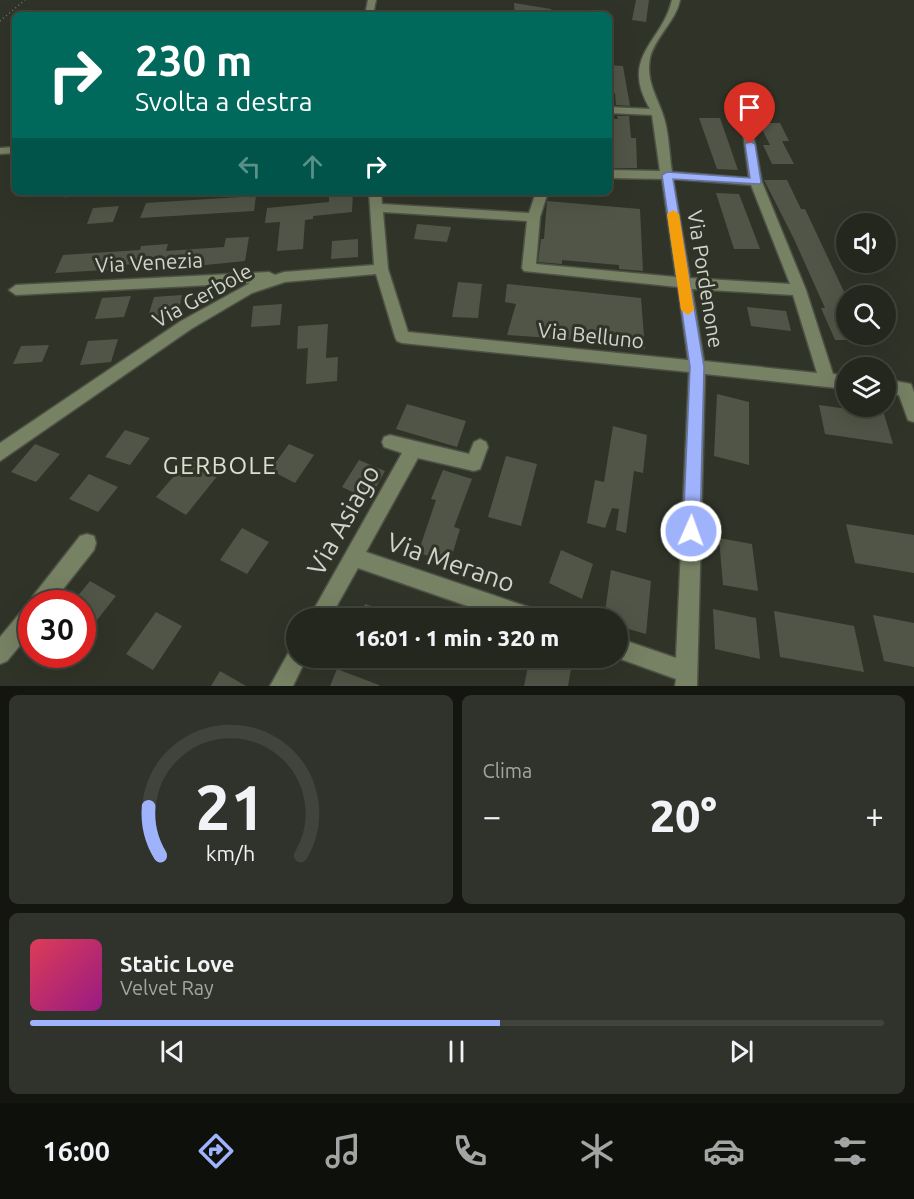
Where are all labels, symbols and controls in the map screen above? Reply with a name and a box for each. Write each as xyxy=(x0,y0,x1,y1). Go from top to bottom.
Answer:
icon: right xyxy=(36,36,114,114)
text: 230 m xyxy=(135,37,252,84)
pin xyxy=(724,82,775,144)
text: Svolta a destra xyxy=(135,86,313,116)
icon: arrive xyxy=(733,91,766,124)
icon: left xyxy=(233,150,266,183)
icon: ahead xyxy=(296,150,329,183)
icon: right xyxy=(359,150,392,183)
street label: Via Pordenone xyxy=(683,208,729,350)
map controls xyxy=(836,213,896,417)
button: sound xyxy=(836,213,896,273)
street label: Via Venezia xyxy=(94,247,204,277)
street label: Via Gerbole xyxy=(148,258,256,332)
button: search xyxy=(836,285,896,345)
street label: Via Belluno xyxy=(537,317,645,353)
button: layers xyxy=(836,357,896,417)
district label: GERBOLE xyxy=(163,452,277,479)
street label: Via Asiago xyxy=(301,460,385,580)
position arrow xyxy=(659,499,723,563)
street label: Via Merano xyxy=(383,527,519,597)
speed limit sign: 30 xyxy=(18,590,96,668)
text: 16:01 · 1 min · 320 m xyxy=(355,625,559,650)
text: Clima xyxy=(483,759,532,782)
text: 21 xyxy=(196,772,266,842)
text: 20° xyxy=(650,790,717,841)
text: − xyxy=(483,797,501,834)
text: + xyxy=(865,797,884,834)
text: km/h xyxy=(206,842,255,866)
text: Static Love xyxy=(120,951,235,976)
text: Velvet Ray xyxy=(120,976,214,999)
icon: previous xyxy=(156,1035,189,1068)
icon: pause xyxy=(440,1035,473,1068)
icon: next xyxy=(725,1035,758,1068)
icon: directions xyxy=(195,1130,237,1172)
icon: music xyxy=(322,1130,364,1172)
icon: phone xyxy=(449,1130,491,1172)
icon: climate xyxy=(576,1130,618,1172)
icon: car xyxy=(703,1130,745,1172)
icon: filters xyxy=(829,1130,871,1172)
text: 16:00 xyxy=(42,1136,110,1166)

